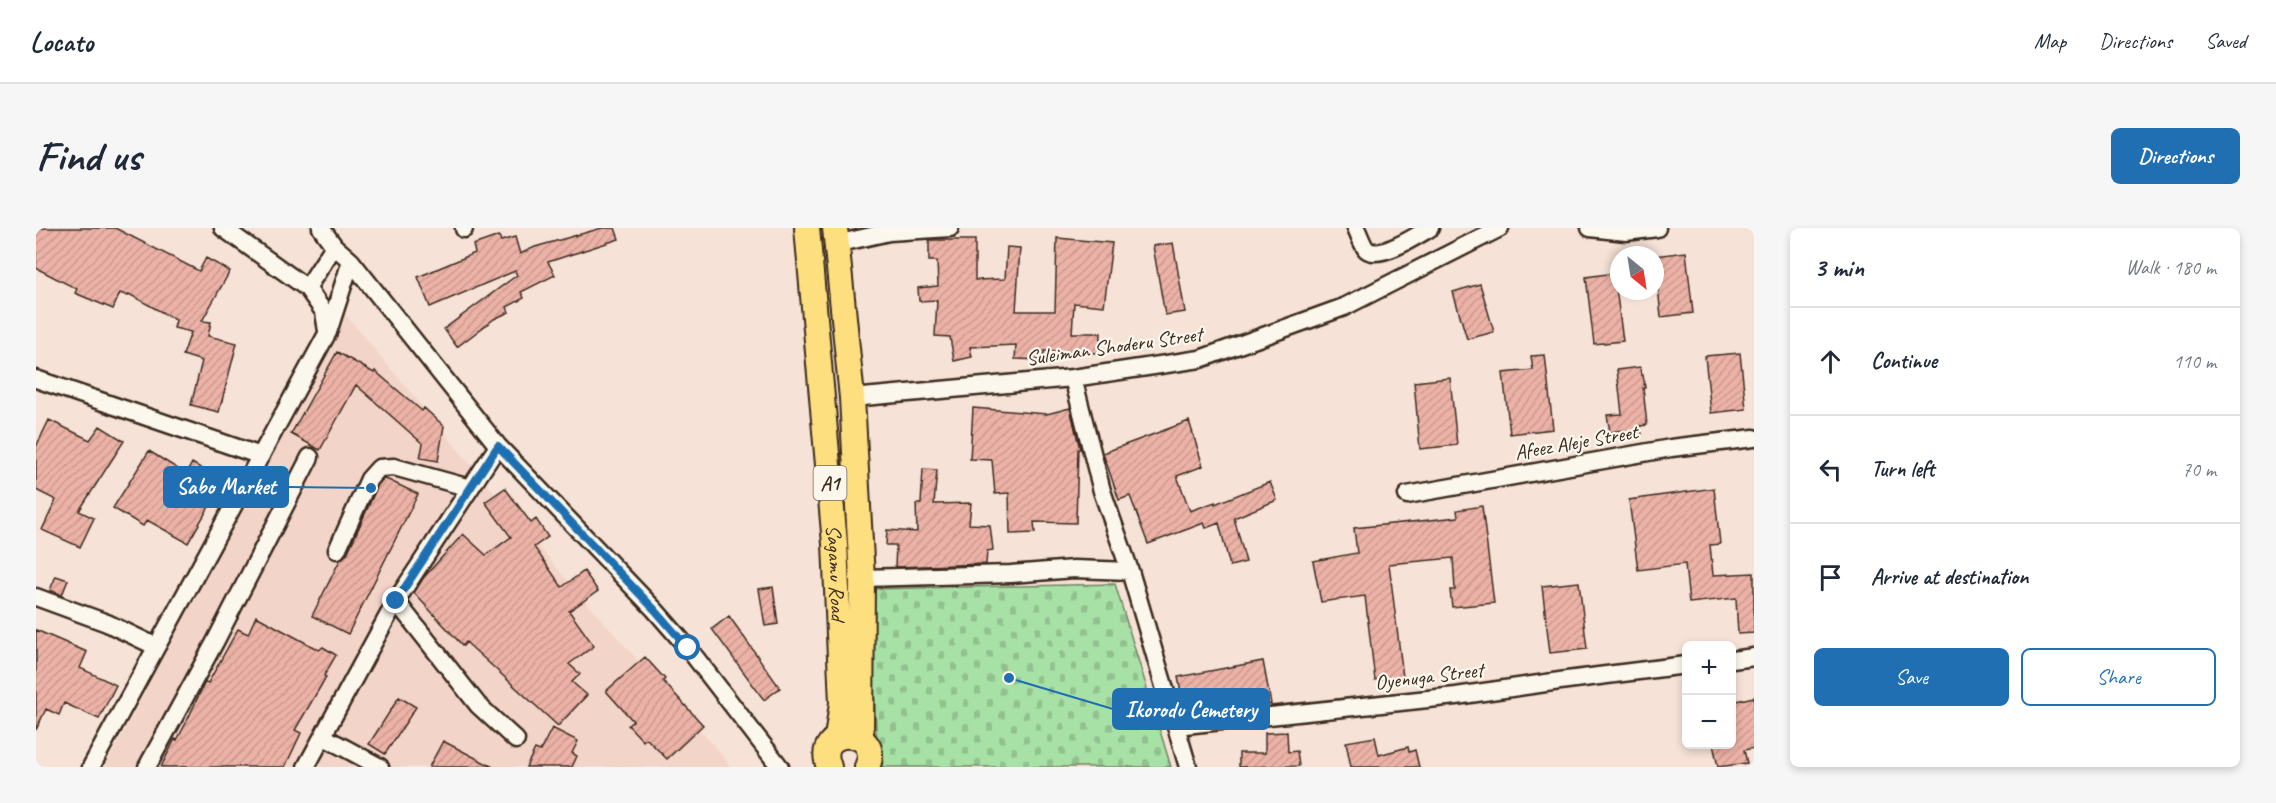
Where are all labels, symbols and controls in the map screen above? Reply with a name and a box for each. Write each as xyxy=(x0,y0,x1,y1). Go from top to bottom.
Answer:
text: Locato xyxy=(30,24,93,59)
text: Map xyxy=(2034,28,2066,54)
text: Directions xyxy=(2099,28,2172,54)
text: Saved xyxy=(2205,28,2246,54)
button: Directions xyxy=(2111,128,2240,184)
text: Find us xyxy=(36,130,141,183)
north arrow xyxy=(1610,246,1664,300)
text: 3 min xyxy=(1814,251,1864,284)
text: Walk · 180 m xyxy=(2126,255,2216,280)
street label: Suleiman Shoderu Street xyxy=(1024,320,1207,371)
icon: ahead xyxy=(1814,345,1847,378)
text: Continue xyxy=(1871,347,1937,375)
text: 110 m xyxy=(2173,349,2216,374)
street label: Afeez Aleje Street xyxy=(1512,418,1642,466)
icon: left xyxy=(1814,453,1847,486)
text: Turn left xyxy=(1871,455,1935,483)
text: 70 m xyxy=(2182,457,2216,482)
road number: A1 xyxy=(814,466,846,500)
callout: Sabo Market xyxy=(164,467,288,507)
text: Sabo Market xyxy=(176,473,279,501)
street label: Sagamu Road xyxy=(820,524,851,624)
icon: arrive xyxy=(1814,561,1847,594)
text: Arrive at destination xyxy=(1871,563,2028,591)
route end xyxy=(382,587,408,613)
route start xyxy=(674,634,700,660)
map controls xyxy=(1682,641,1736,749)
button: + xyxy=(1682,641,1736,695)
button: Save xyxy=(1814,648,2009,706)
button: Share xyxy=(2021,648,2216,706)
street label: Oyenuga Street xyxy=(1373,656,1488,696)
callout: Ikorodu Cemetery xyxy=(1113,689,1269,729)
button: − xyxy=(1682,695,1736,749)
text: Ikorodu Cemetery xyxy=(1125,696,1259,724)

